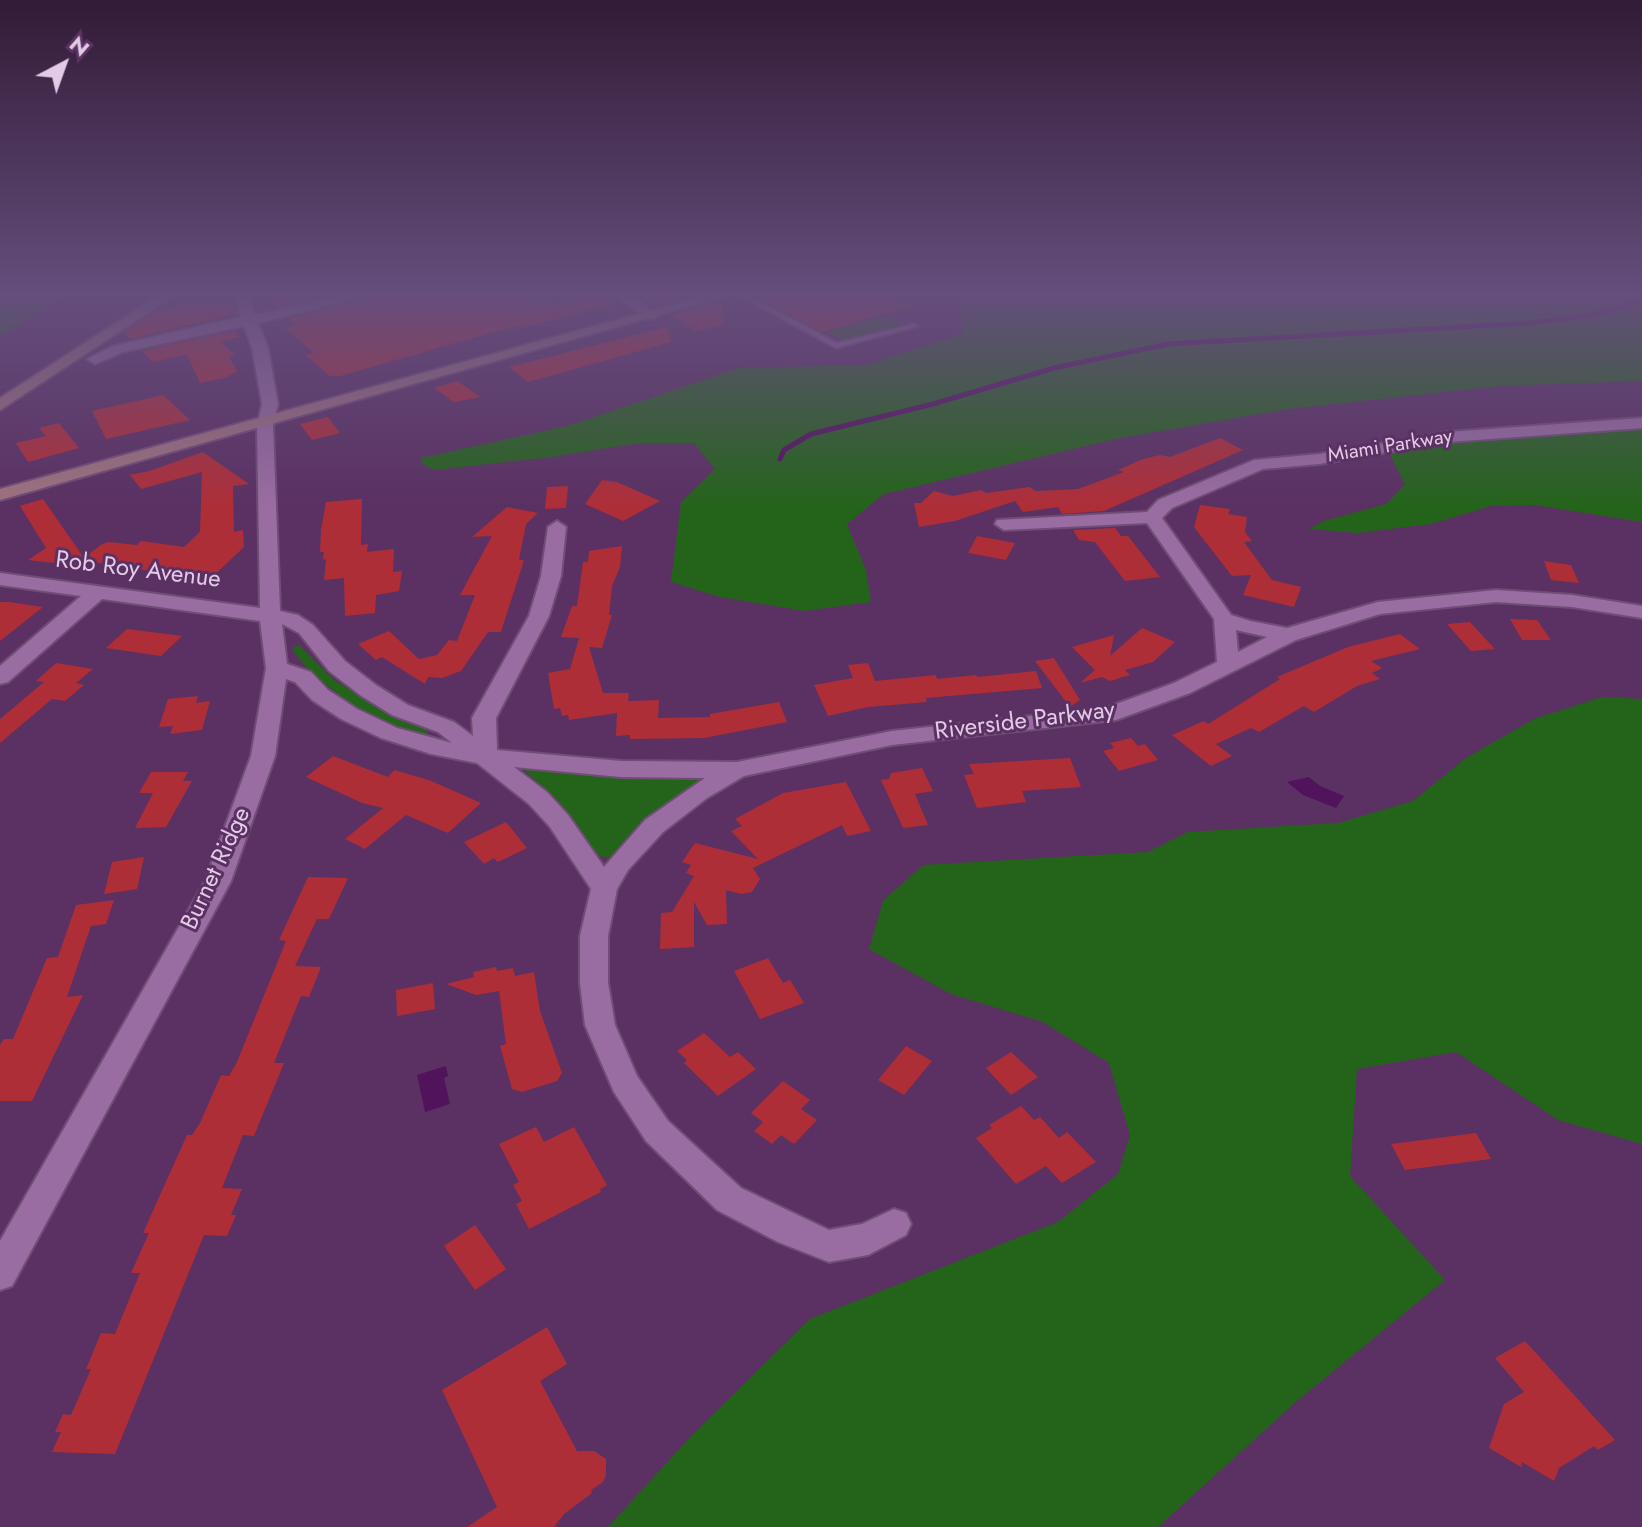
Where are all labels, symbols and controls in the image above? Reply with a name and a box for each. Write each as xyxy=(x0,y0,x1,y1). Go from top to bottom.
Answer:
north arrow xyxy=(24,24,104,104)
text: N xyxy=(63,28,97,64)
street label: Miami Parkway xyxy=(1326,425,1454,469)
street label: Rob Roy Avenue xyxy=(54,547,222,595)
street label: Riverside Parkway xyxy=(933,697,1117,747)
street label: Burnet Ridge xyxy=(176,803,258,935)

